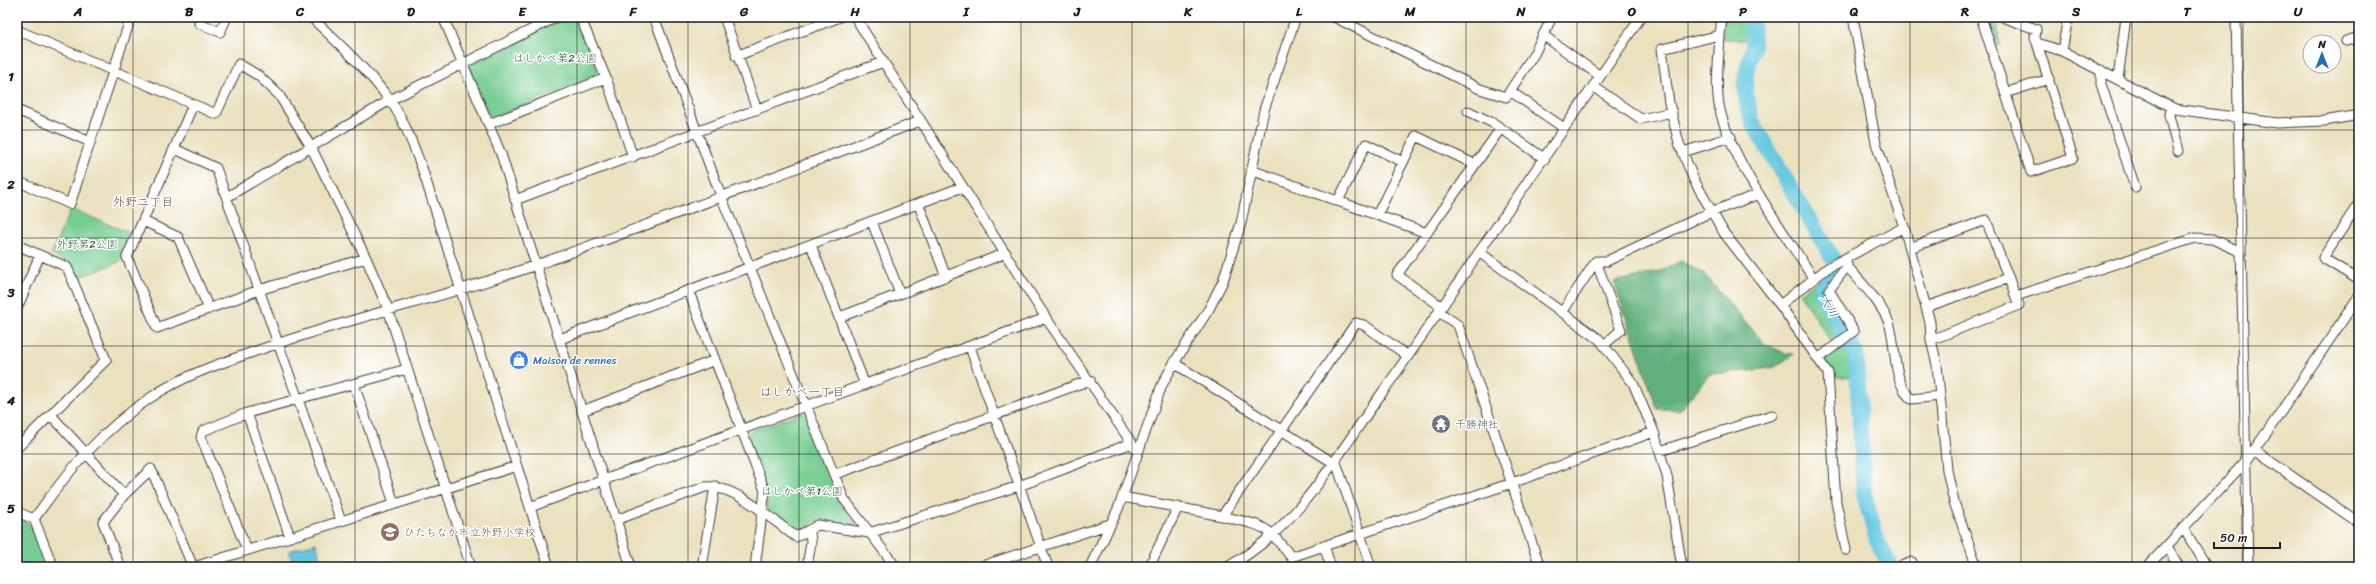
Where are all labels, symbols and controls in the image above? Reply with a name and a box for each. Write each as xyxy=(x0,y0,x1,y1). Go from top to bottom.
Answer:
text: A xyxy=(73,0,82,23)
text: B xyxy=(185,0,194,23)
text: C xyxy=(295,0,305,23)
text: D xyxy=(407,0,415,23)
text: E xyxy=(518,0,527,23)
text: F xyxy=(628,0,637,23)
text: G xyxy=(739,0,749,23)
text: H xyxy=(849,0,860,23)
text: I xyxy=(962,0,970,23)
text: J xyxy=(1073,0,1081,23)
text: K xyxy=(1183,0,1193,23)
text: L xyxy=(1296,0,1303,23)
text: M xyxy=(1404,0,1416,23)
text: N xyxy=(1515,0,1526,23)
text: O xyxy=(1627,0,1637,23)
text: P xyxy=(1739,0,1747,23)
text: Q xyxy=(1849,0,1859,23)
text: R xyxy=(1960,0,1969,23)
text: S xyxy=(2071,0,2081,23)
text: T xyxy=(2183,0,2192,23)
text: U xyxy=(2294,0,2304,23)
north arrow xyxy=(2302,34,2342,74)
text: N xyxy=(2317,35,2326,54)
park label: はしかべ第2公園 xyxy=(513,49,597,68)
text: 1 xyxy=(8,65,14,88)
text: 2 xyxy=(6,173,15,196)
district label: 外野二丁目 xyxy=(113,191,173,213)
park label: 外野第2公園 xyxy=(56,235,118,254)
text: 3 xyxy=(6,281,15,304)
water label: 大川 xyxy=(1814,290,1844,322)
shop icon: Maison de rennes xyxy=(508,349,530,371)
place label: Maison de rennes xyxy=(533,351,618,370)
district label: はしかべ一丁目 xyxy=(760,381,844,403)
text: 4 xyxy=(6,389,16,412)
temple icon: 千勝神社 xyxy=(1430,413,1452,435)
place label: 千勝神社 xyxy=(1455,415,1499,434)
park label: はしかべ第1公園 xyxy=(761,482,843,501)
text: 5 xyxy=(7,497,15,520)
school or university icon: ひたちなか市立外野小学校 xyxy=(379,521,401,543)
place label: ひたちなか市立外野小学校 xyxy=(404,523,536,542)
scale bar xyxy=(2214,524,2280,550)
text: 50 m xyxy=(2220,527,2247,549)

